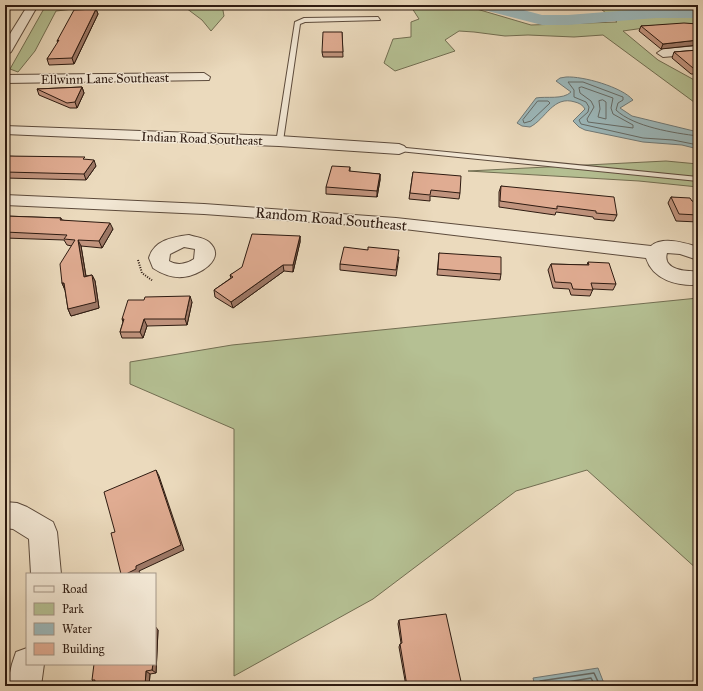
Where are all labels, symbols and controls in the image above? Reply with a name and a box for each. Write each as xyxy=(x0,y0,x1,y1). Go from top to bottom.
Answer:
street label: Ellwinn Lane Southeast xyxy=(41,70,170,88)
street label: Indian Road Southeast xyxy=(141,129,263,149)
street label: Random Road Southeast xyxy=(254,203,408,235)
legend xyxy=(26,573,156,665)
text: Road xyxy=(62,582,88,596)
text: Park xyxy=(62,602,84,616)
text: Water xyxy=(62,622,92,636)
text: Building xyxy=(62,642,105,657)

